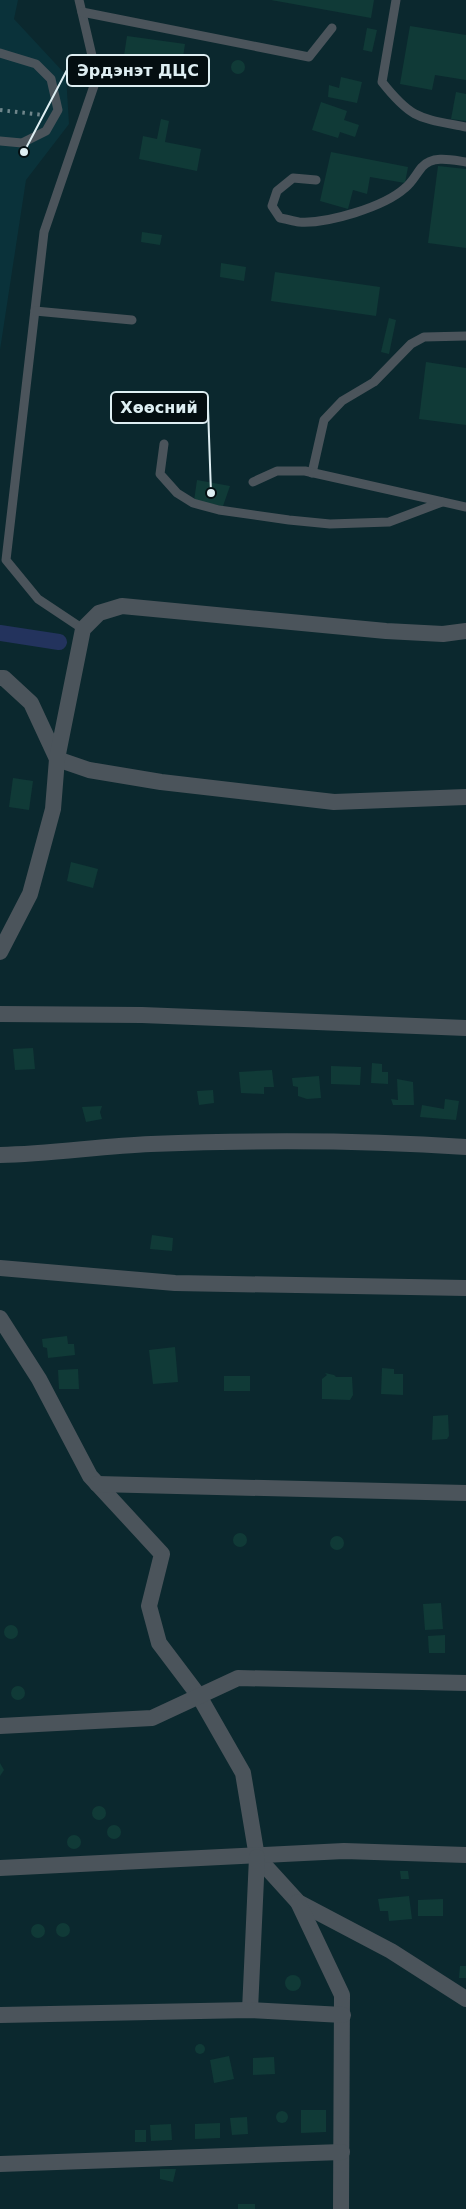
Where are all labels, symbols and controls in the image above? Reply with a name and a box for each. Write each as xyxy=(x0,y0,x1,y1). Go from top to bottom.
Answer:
callout: Эрдэнэт ДЦС xyxy=(67,55,209,86)
text: Эрдэнэт ДЦС xyxy=(77,61,199,80)
callout: Хөөсний xyxy=(111,392,208,423)
text: Хөөсний xyxy=(120,398,198,417)

